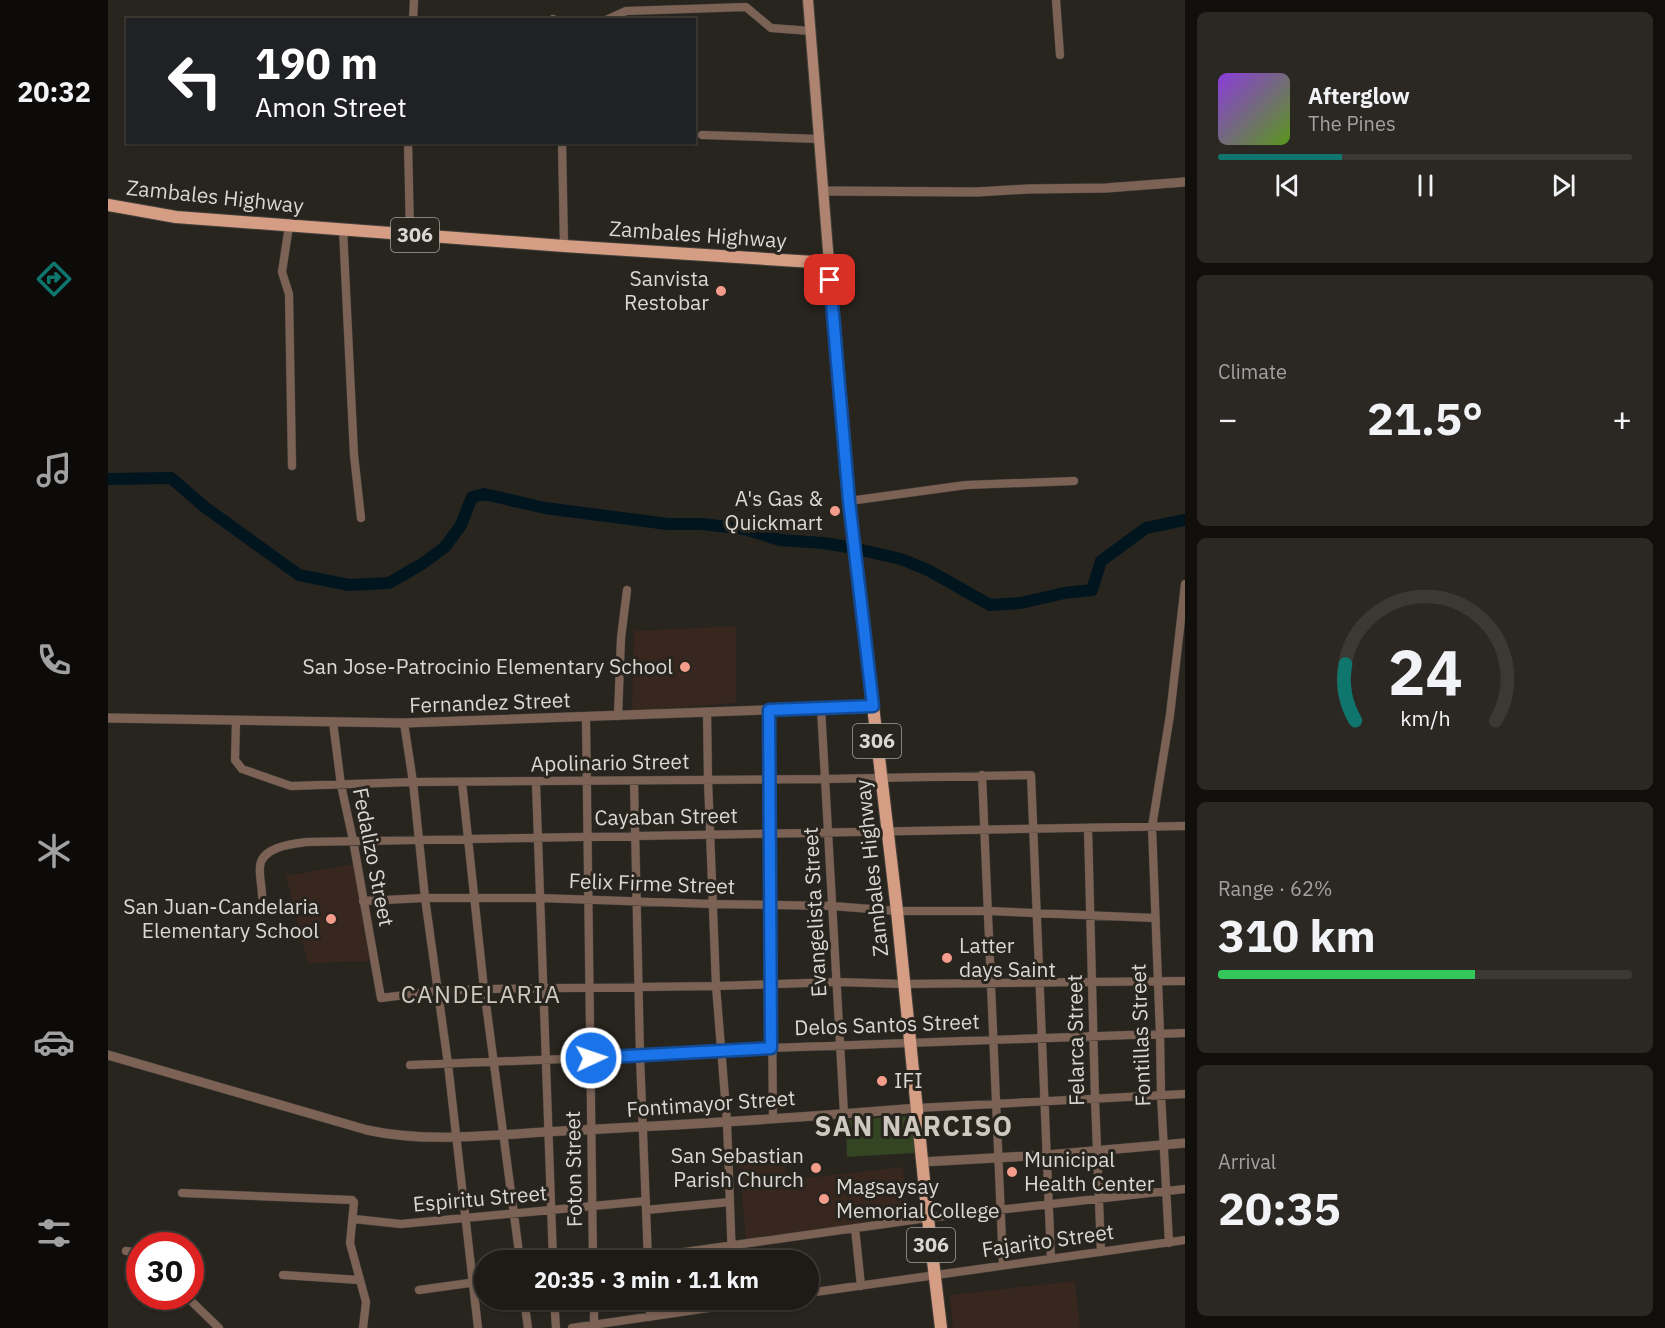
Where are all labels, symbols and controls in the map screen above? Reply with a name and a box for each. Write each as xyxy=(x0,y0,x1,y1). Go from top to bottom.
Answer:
text: 190 m xyxy=(255,36,378,91)
icon: left xyxy=(156,42,234,120)
text: 20:32 xyxy=(17,74,91,109)
text: Afterglow xyxy=(1308,81,1410,110)
text: Amon Street xyxy=(255,89,407,124)
text: The Pines xyxy=(1308,110,1396,137)
icon: previous xyxy=(1271,169,1304,202)
icon: pause xyxy=(1409,169,1442,202)
icon: next xyxy=(1547,169,1580,202)
street label: Zambales Highway xyxy=(125,173,306,219)
street label: Zambales Highway xyxy=(608,214,788,254)
road number: 306 xyxy=(391,218,439,252)
pin xyxy=(804,254,855,305)
icon: directions xyxy=(33,258,75,300)
icon: arrive xyxy=(813,263,846,296)
place label: Sanvista Restobar xyxy=(624,264,709,316)
marker: Sanvista Restobar xyxy=(714,284,728,298)
text: Climate xyxy=(1218,358,1287,385)
text: 21.5° xyxy=(1367,389,1483,447)
text: − xyxy=(1218,397,1238,440)
text: + xyxy=(1612,397,1632,440)
icon: music xyxy=(33,449,75,491)
place label: A's Gas & Quickmart xyxy=(725,484,823,536)
marker: A's Gas & Quickmart xyxy=(828,504,842,518)
text: 24 xyxy=(1388,631,1462,712)
icon: phone xyxy=(33,639,75,681)
place label: San Jose-Patrocinio Elementary School xyxy=(303,652,673,680)
marker: San Jose-Patrocinio Elementary School xyxy=(678,660,692,674)
street label: Fernandez Street xyxy=(409,685,571,719)
text: km/h xyxy=(1400,704,1450,732)
road number: 306 xyxy=(853,724,901,758)
street label: Apolinario Street xyxy=(530,747,690,777)
street label: Zambales Highway xyxy=(848,778,894,958)
street label: Fedalizo Street xyxy=(347,785,401,929)
street label: Cayaban Street xyxy=(594,801,738,831)
street label: Evangelista Street xyxy=(796,826,832,998)
icon: climate xyxy=(33,830,75,872)
street label: Felix Firme Street xyxy=(568,866,736,900)
text: Range · 62% xyxy=(1218,875,1333,902)
place label: San Juan-Candelaria Elementary School xyxy=(123,892,319,944)
text: 310 km xyxy=(1218,906,1376,964)
marker: San Juan-Candelaria Elementary School xyxy=(324,912,338,926)
place label: Latter days Saint xyxy=(959,931,1056,983)
marker: Latter days Saint xyxy=(940,951,954,965)
street label: Fontillas Street xyxy=(1124,963,1156,1107)
street label: Felarca Street xyxy=(1060,974,1090,1106)
district label: CANDELARIA xyxy=(401,978,561,1010)
street label: Delos Santos Street xyxy=(794,1007,980,1041)
icon: car xyxy=(33,1021,75,1063)
position arrow xyxy=(559,1026,623,1090)
place label: IFI xyxy=(894,1066,923,1094)
marker: IFI xyxy=(875,1074,889,1088)
street label: Fontimayor Street xyxy=(625,1083,796,1123)
district label: SAN NARCISO xyxy=(814,1108,1014,1143)
street label: Foton Street xyxy=(558,1111,588,1228)
place label: San Sebastian Parish Church xyxy=(671,1141,804,1193)
place label: Municipal Health Center xyxy=(1024,1145,1155,1197)
text: Arrival xyxy=(1218,1148,1276,1175)
marker: San Sebastian Parish Church xyxy=(809,1161,823,1175)
marker: Municipal Health Center xyxy=(1005,1165,1019,1179)
place label: Magsaysay Memorial College xyxy=(836,1172,1000,1224)
street label: Espiritu Street xyxy=(412,1178,548,1218)
text: 20:35 xyxy=(1218,1179,1341,1237)
marker: Magsaysay Memorial College xyxy=(817,1192,831,1206)
icon: filters xyxy=(33,1212,75,1254)
street label: Fajarito Street xyxy=(980,1217,1116,1263)
road number: 306 xyxy=(907,1228,955,1262)
speed limit sign: 30 xyxy=(126,1232,204,1310)
text: 20:35 · 3 min · 1.1 km xyxy=(534,1265,759,1294)

